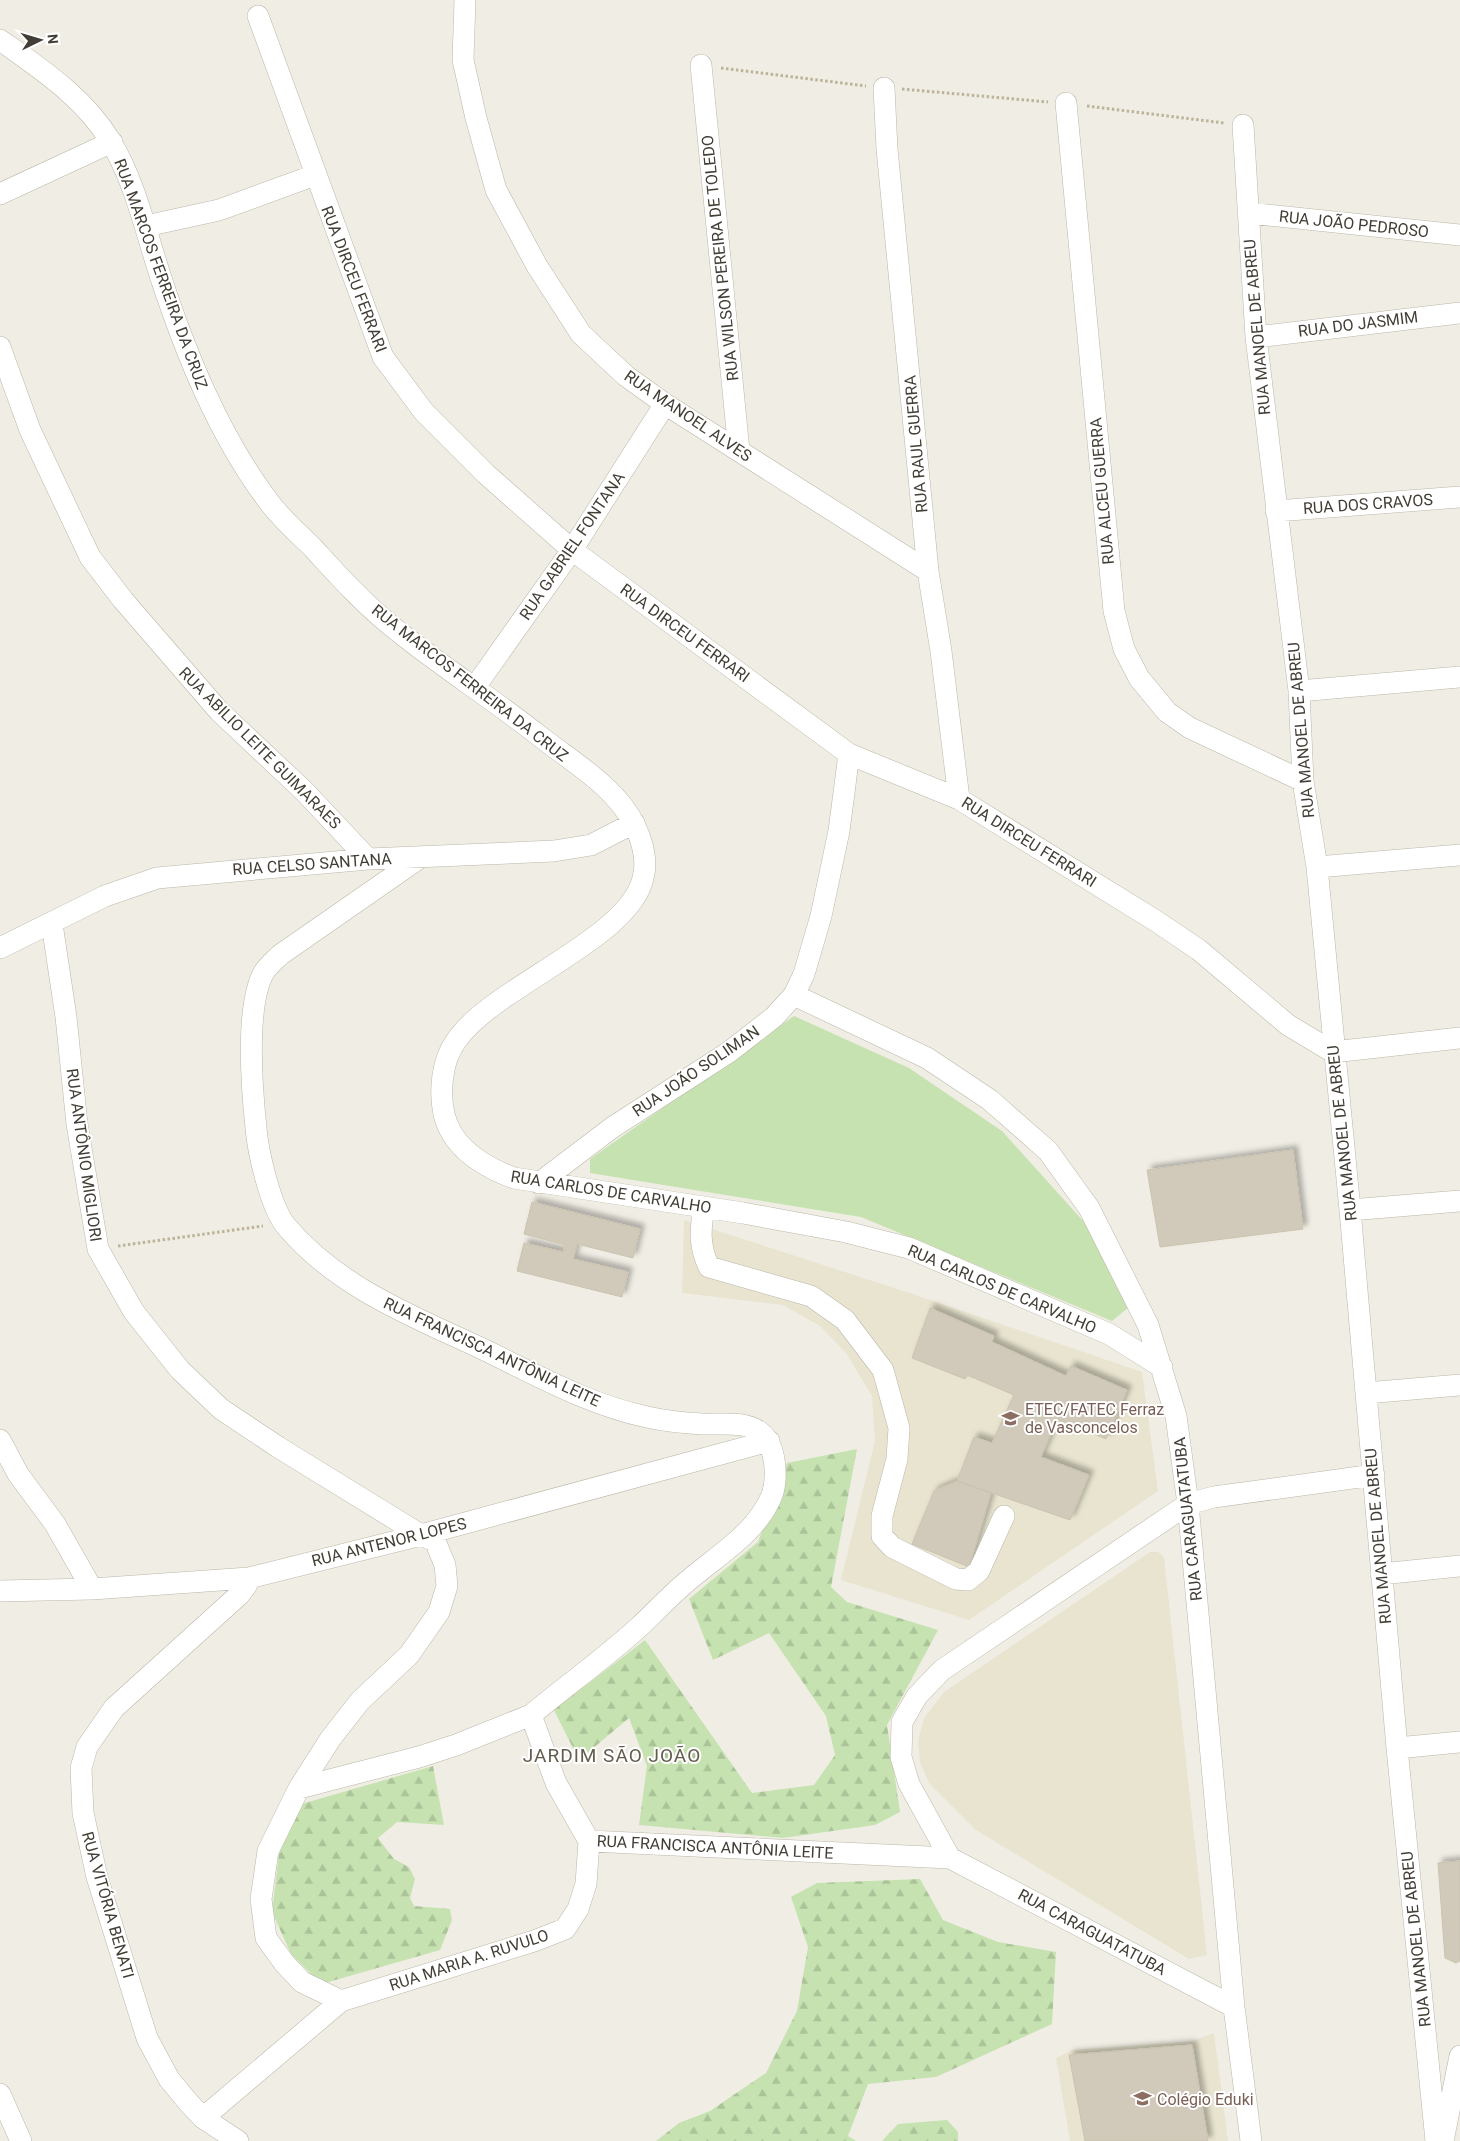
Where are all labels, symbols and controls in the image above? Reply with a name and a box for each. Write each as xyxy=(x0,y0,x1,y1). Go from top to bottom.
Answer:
north arrow xyxy=(15,15,65,65)
text: N xyxy=(45,33,61,44)
street label: RUA WILSON PEREIRA DE TOLEDO xyxy=(698,134,742,382)
street label: RUA MARCOS FERREIRA DA CRUZ xyxy=(110,156,212,392)
street label: RUA DIRCEU FERRARI xyxy=(317,203,391,355)
street label: RUA JOÃO PEDROSO xyxy=(1278,206,1430,241)
street label: RUA MANOEL DE ABREU xyxy=(1240,238,1274,416)
street label: RUA DO JASMIM xyxy=(1297,307,1419,341)
street label: RUA MANOEL ALVES xyxy=(621,366,755,466)
street label: RUA RAUL GUERRA xyxy=(900,374,931,514)
street label: RUA ALCEU GUERRA xyxy=(1086,416,1118,565)
street label: RUA GABRIEL FONTANA xyxy=(515,468,629,623)
street label: RUA DOS CRAVOS xyxy=(1302,490,1434,518)
street label: RUA DIRCEU FERRARI xyxy=(617,580,753,686)
street label: RUA MARCOS FERREIRA DA CRUZ xyxy=(368,600,572,766)
street label: RUA MANOEL DE ABREU xyxy=(1284,641,1318,819)
street label: RUA ABILIO LEITE GUIMARAES xyxy=(175,663,345,833)
street label: RUA DIRCEU FERRARI xyxy=(958,793,1100,891)
street label: RUA CELSO SANTANA xyxy=(232,849,393,879)
street label: RUA JOÃO SOLIMAN xyxy=(628,1021,763,1121)
street label: RUA MANOEL DE ABREU xyxy=(1323,1044,1361,1222)
street label: RUA ANTÔNIO MIGLIORI xyxy=(62,1067,107,1243)
street label: RUA CARLOS DE CARVALHO xyxy=(509,1167,713,1217)
street label: RUA CARLOS DE CARVALHO xyxy=(905,1241,1099,1337)
street label: RUA FRANCISCA ANTÔNIA LEITE xyxy=(381,1292,604,1411)
place label: ETEC/FATEC Ferraz de Vasconcelos xyxy=(1025,1400,1164,1437)
school or university icon: ETEC/FATEC Ferraz de Vasconcelos xyxy=(1001,1408,1021,1428)
street label: RUA CARAGUATATUBA xyxy=(1170,1436,1206,1602)
street label: RUA MANOEL DE ABREU xyxy=(1361,1447,1395,1625)
street label: RUA ANTENOR LOPES xyxy=(310,1514,468,1570)
district label: JARDIM SÃO JOÃO xyxy=(523,1744,701,1767)
street label: RUA VITÓRIA BENATI xyxy=(78,1829,139,1981)
street label: RUA FRANCISCA ANTÔNIA LEITE xyxy=(596,1830,834,1863)
street label: RUA MANOEL DE ABREU xyxy=(1397,1850,1435,2028)
street label: RUA CARAGUATATUBA xyxy=(1015,1885,1170,1979)
street label: RUA MARIA A. RUVULO xyxy=(387,1925,551,1995)
school or university icon: Colégio Eduki xyxy=(1133,2089,1153,2109)
place label: Colégio Eduki xyxy=(1157,2090,1254,2109)

